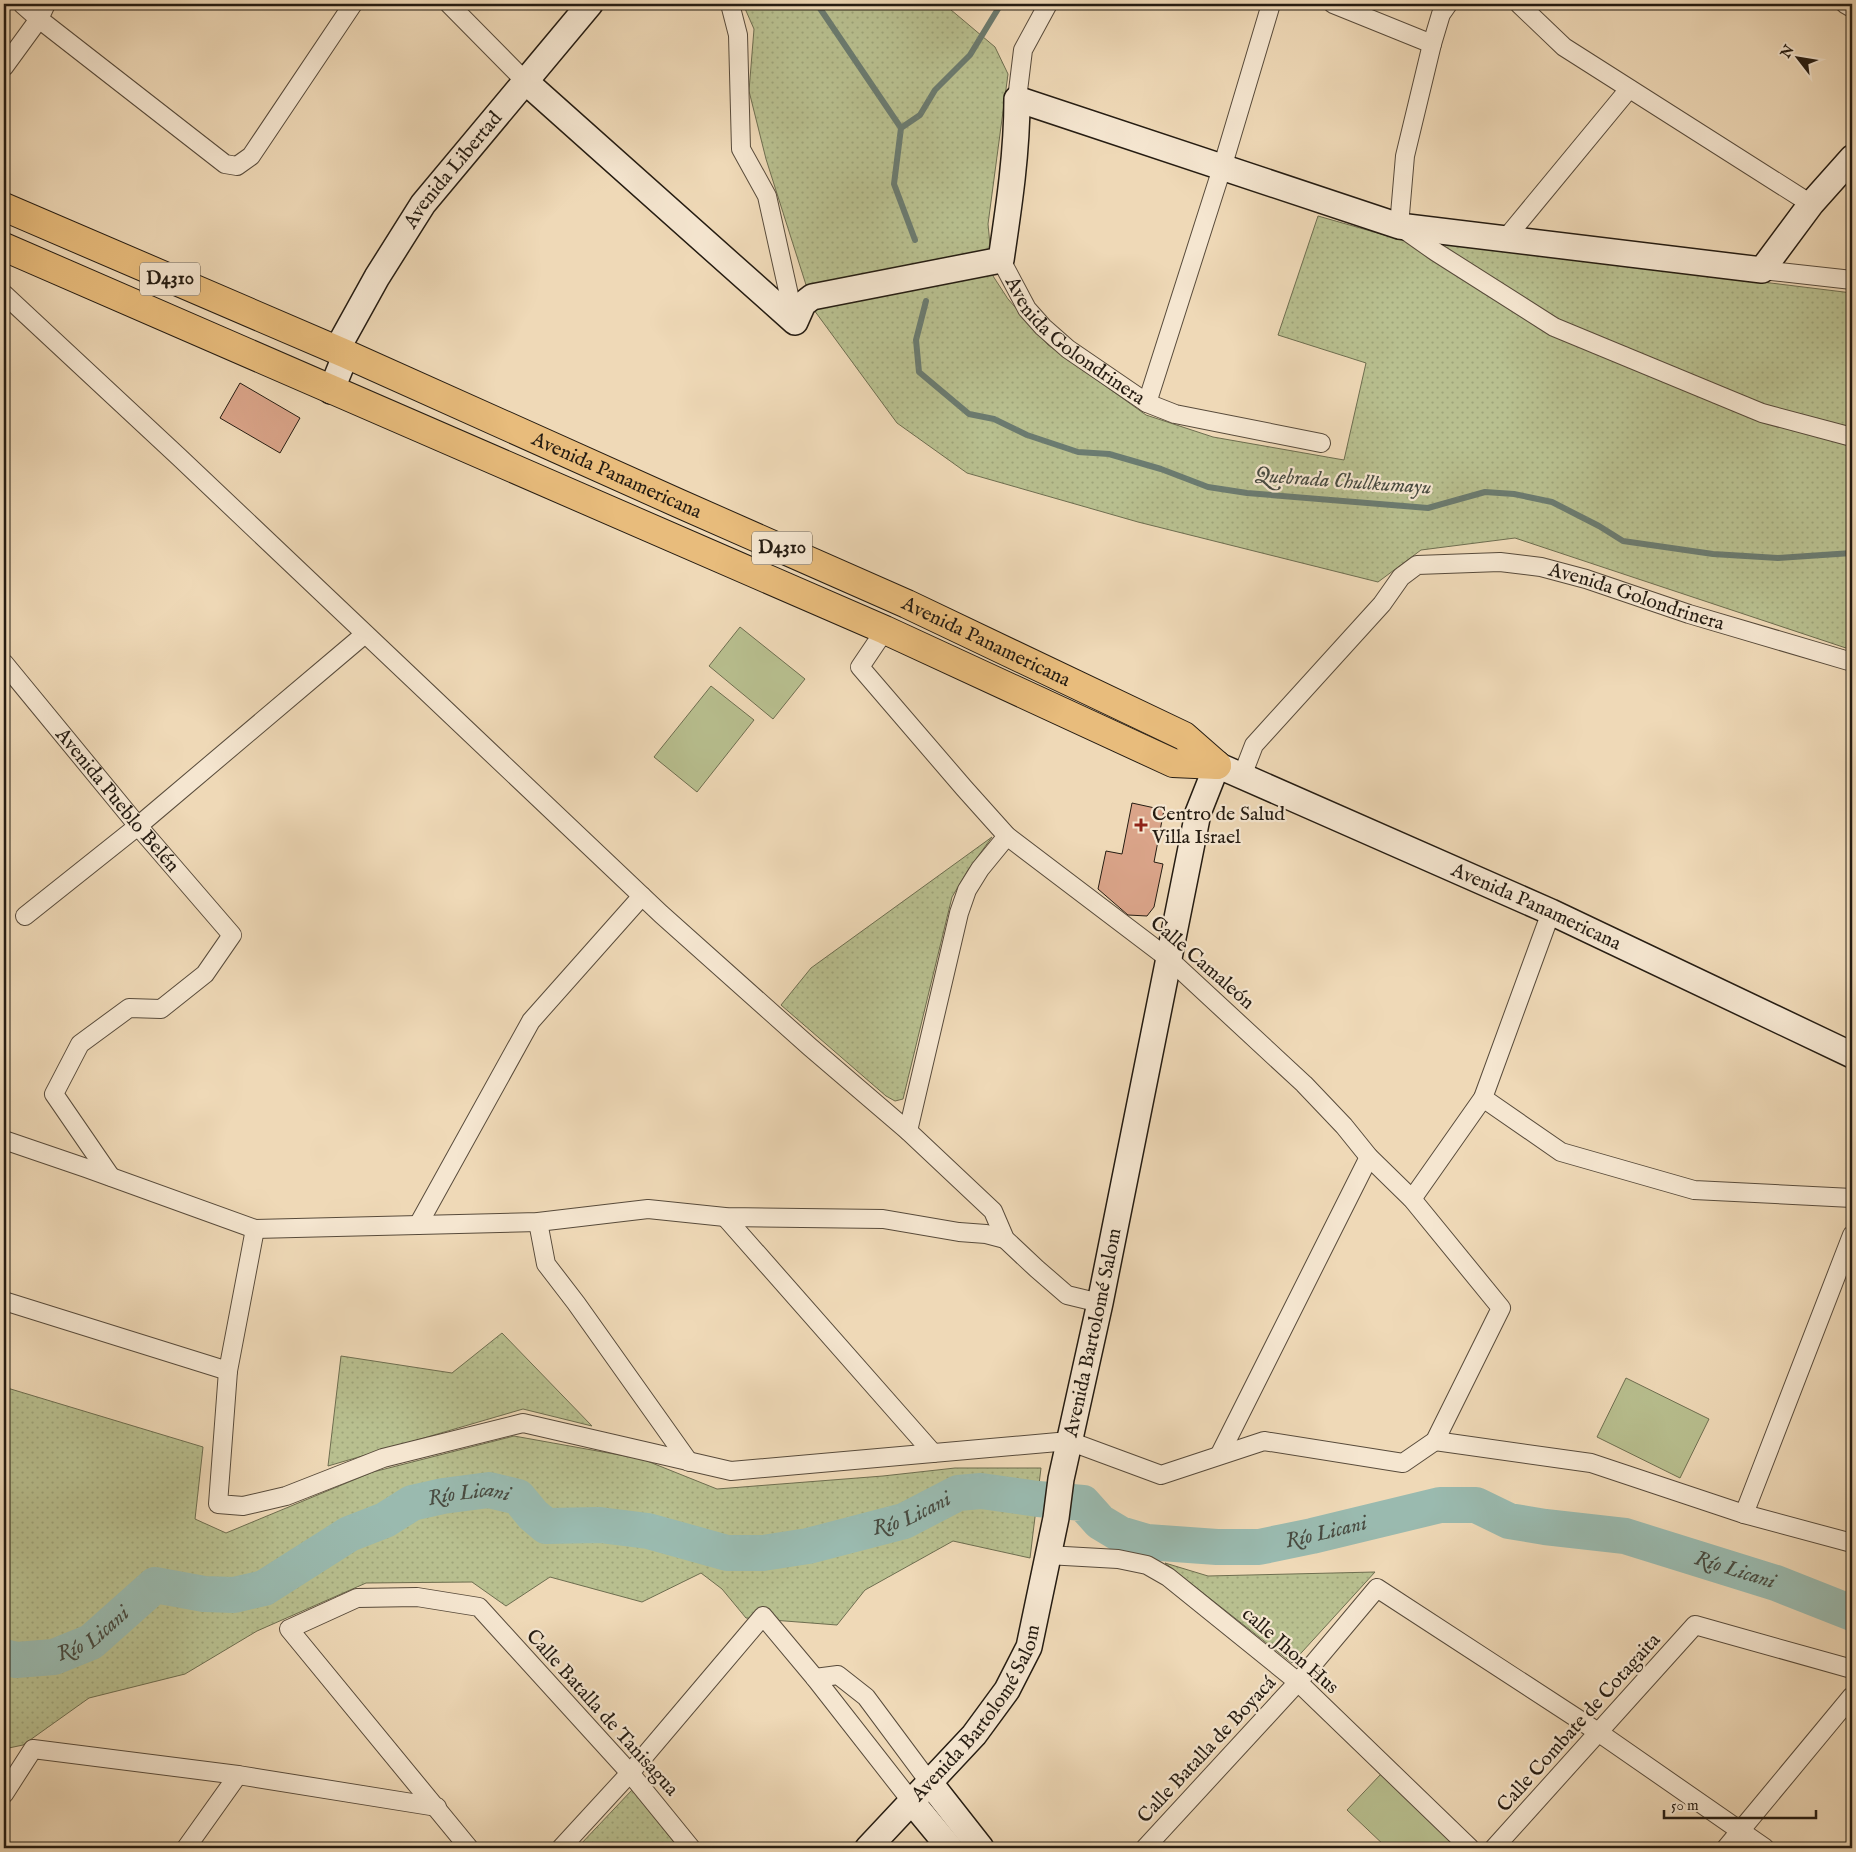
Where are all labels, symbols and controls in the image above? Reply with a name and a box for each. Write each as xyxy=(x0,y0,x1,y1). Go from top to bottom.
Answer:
north arrow xyxy=(1774,32,1824,82)
text: N xyxy=(1776,42,1799,63)
street label: Avenida Libertad xyxy=(398,106,508,234)
road number: D4310 xyxy=(140,262,200,296)
street label: Avenida Golondrinera xyxy=(999,271,1150,411)
street label: Avenida Panamericana xyxy=(527,426,706,525)
water label: Quebrada Chullkumayu xyxy=(1254,462,1432,502)
road number: D4310 xyxy=(752,532,812,564)
street label: Avenida Golondrinera xyxy=(1545,557,1728,636)
street label: Avenida Panamericana xyxy=(897,590,1075,693)
street label: Avenida Pueblo Belén xyxy=(49,722,185,878)
place label: Centro de Salud Villa Israel xyxy=(1151,802,1285,850)
marker: Centro de Salud Villa Israel xyxy=(1134,818,1148,832)
street label: Avenida Panamericana xyxy=(1447,857,1626,956)
street label: Calle Camaleón xyxy=(1145,911,1260,1015)
street label: Avenida Bartolomé Salom xyxy=(1058,1226,1127,1440)
water label: Río Licani xyxy=(425,1476,515,1513)
water label: Río Licani xyxy=(869,1485,957,1542)
water label: Río Licani xyxy=(1283,1509,1372,1555)
water label: Río Licani xyxy=(1691,1545,1780,1596)
water label: Río Licani xyxy=(53,1599,137,1668)
street label: calle Jhon Hus xyxy=(1236,1602,1344,1700)
street label: Avenida Bartolomé Salom xyxy=(905,1622,1046,1807)
street label: Calle Batalla de Tanisagua xyxy=(520,1624,684,1802)
street label: Calle Combate de Cotagaita xyxy=(1492,1628,1666,1818)
street label: Calle Batalla de Boyacá xyxy=(1132,1671,1282,1829)
scale bar xyxy=(1664,1787,1816,1819)
text: 50 m xyxy=(1671,1796,1699,1815)

